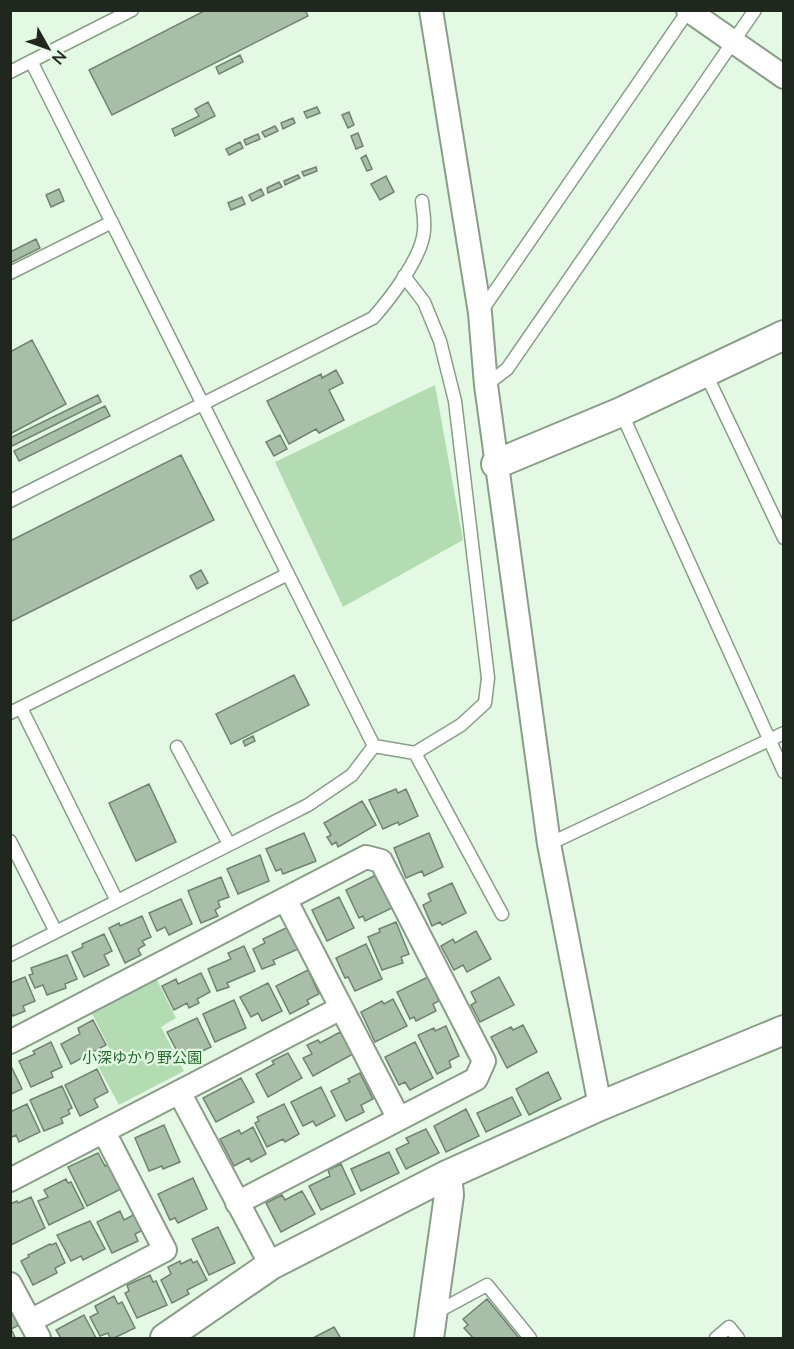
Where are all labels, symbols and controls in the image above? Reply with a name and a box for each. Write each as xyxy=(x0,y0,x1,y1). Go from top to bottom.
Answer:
north arrow xyxy=(18,18,78,78)
text: N xyxy=(49,47,71,69)
park label: 小深ゆかり野公園 xyxy=(82,1048,202,1066)

